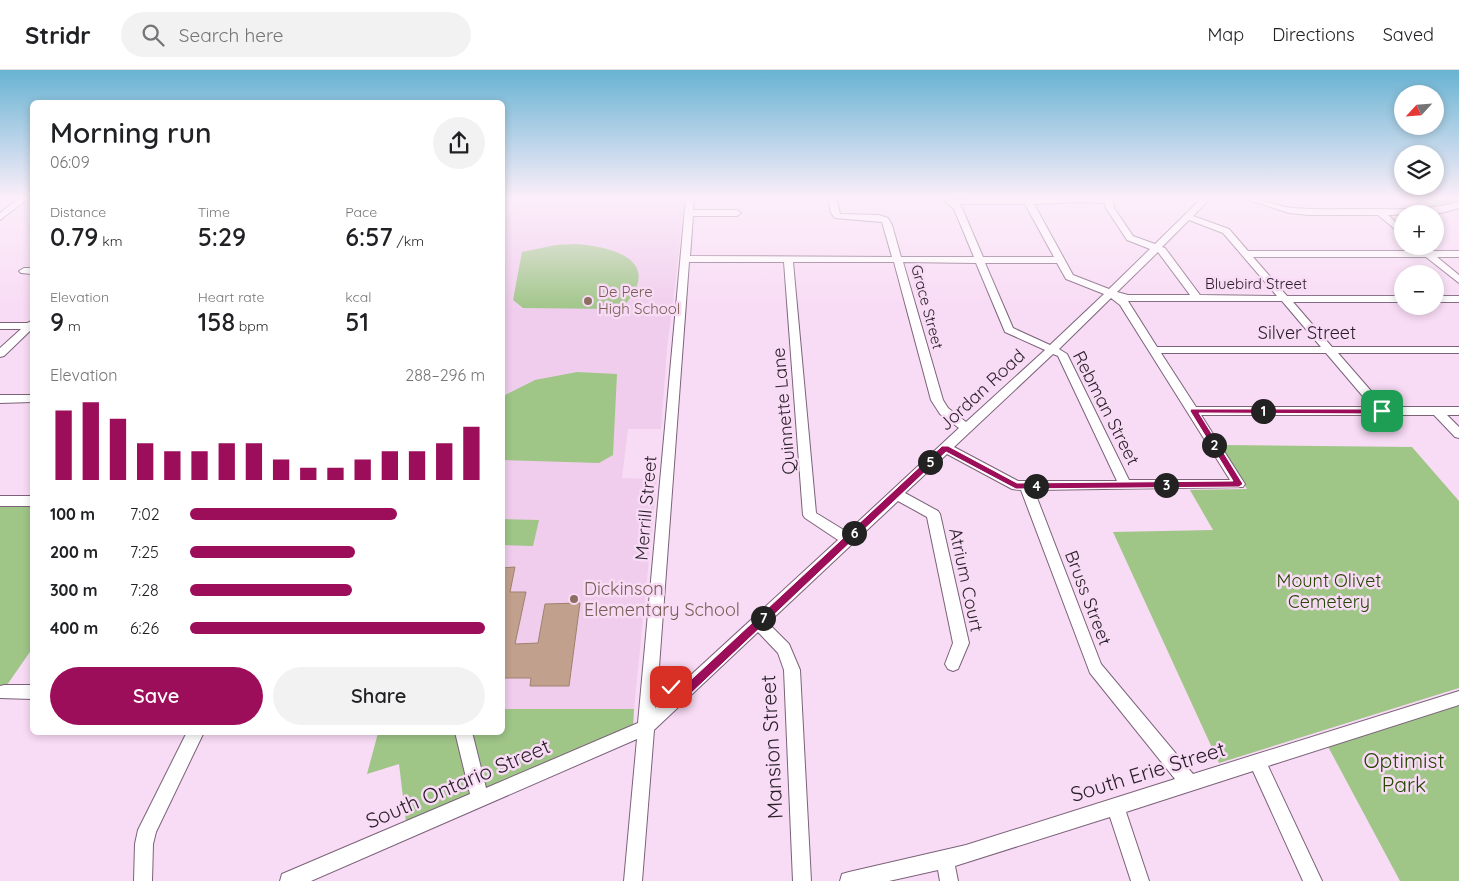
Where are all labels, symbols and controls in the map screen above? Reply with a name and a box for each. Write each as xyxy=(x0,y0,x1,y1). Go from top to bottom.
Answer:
search box xyxy=(121,12,471,57)
text: Stridr xyxy=(25,20,91,50)
icon: search xyxy=(139,21,167,49)
text: Search here xyxy=(179,23,284,47)
text: Map xyxy=(1207,23,1244,46)
text: Directions xyxy=(1272,23,1355,46)
text: Saved xyxy=(1383,23,1434,46)
north arrow xyxy=(1394,85,1444,135)
map controls xyxy=(1394,85,1444,315)
text: Morning run xyxy=(50,115,211,150)
button: share xyxy=(433,117,485,169)
button: layers xyxy=(1394,145,1444,195)
text: 06:09 xyxy=(50,152,90,172)
text: Distance xyxy=(50,203,106,221)
text: Time xyxy=(198,203,230,221)
text: Pace xyxy=(345,203,377,221)
button: + xyxy=(1394,205,1444,255)
text: 0.79 xyxy=(50,221,98,252)
text: 5:29 xyxy=(198,221,246,252)
text: 6:57 xyxy=(345,221,393,252)
text: km xyxy=(98,232,123,250)
text: /km xyxy=(393,232,424,250)
street label: Grace Street xyxy=(907,263,948,351)
button: − xyxy=(1394,265,1444,315)
street label: Bluebird Street xyxy=(1205,274,1307,293)
place label: De Pere High School xyxy=(598,282,680,318)
text: Elevation xyxy=(50,288,109,306)
text: Heart rate xyxy=(198,288,264,306)
text: kcal xyxy=(345,288,371,306)
marker: De Pere High School xyxy=(582,295,594,307)
text: 9 xyxy=(50,306,64,337)
text: 158 xyxy=(198,306,235,337)
text: 51 xyxy=(345,306,369,337)
text: m xyxy=(64,317,81,335)
text: bpm xyxy=(235,317,269,335)
street label: Silver Street xyxy=(1258,321,1356,344)
street label: Jordan Road xyxy=(934,344,1030,435)
street label: Quinnette Lane xyxy=(766,347,801,475)
street label: Rebman Street xyxy=(1068,347,1145,469)
text: Elevation xyxy=(50,365,117,385)
text: 288–296 m xyxy=(405,365,485,385)
pin xyxy=(1361,390,1403,432)
icon: arrive xyxy=(1368,397,1396,425)
pin: 1 xyxy=(1250,398,1276,424)
text: 1 xyxy=(1261,402,1266,420)
pin: 2 xyxy=(1202,432,1226,458)
text: 2 xyxy=(1211,436,1218,454)
pin: 5 xyxy=(918,450,942,474)
text: 5 xyxy=(926,453,935,471)
street label: Merrill Street xyxy=(629,455,662,561)
pin: 3 xyxy=(1154,472,1178,498)
pin: 4 xyxy=(1024,474,1048,498)
text: 3 xyxy=(1163,476,1170,494)
text: 4 xyxy=(1032,477,1041,495)
text: 100 m xyxy=(50,504,95,524)
text: 7:02 xyxy=(130,504,160,524)
pin: 6 xyxy=(842,520,866,546)
text: 6 xyxy=(851,524,858,542)
street label: Atrium Court xyxy=(944,526,989,634)
text: 200 m xyxy=(50,542,98,562)
text: 7:25 xyxy=(130,542,159,562)
street label: Bruss Street xyxy=(1060,547,1117,649)
park label: Mount Olivet Cemetery xyxy=(1277,569,1381,613)
place label: Dickinson Elementary School xyxy=(584,577,740,621)
text: 300 m xyxy=(50,580,97,600)
text: 7:28 xyxy=(130,580,159,600)
marker: Dickinson Elementary School xyxy=(568,593,580,605)
pin: 7 xyxy=(750,606,776,630)
text: 7 xyxy=(760,609,767,627)
text: 400 m xyxy=(50,618,98,638)
text: 6:26 xyxy=(130,618,159,638)
pin xyxy=(650,666,692,708)
button: Save xyxy=(50,667,263,725)
button: Share xyxy=(273,667,485,725)
icon: check xyxy=(657,673,685,701)
street label: Mansion Street xyxy=(754,674,788,820)
street label: South Ontario Street xyxy=(362,732,554,834)
street label: South Erie Street xyxy=(1067,735,1228,807)
park label: Optimist Park xyxy=(1363,747,1445,797)

